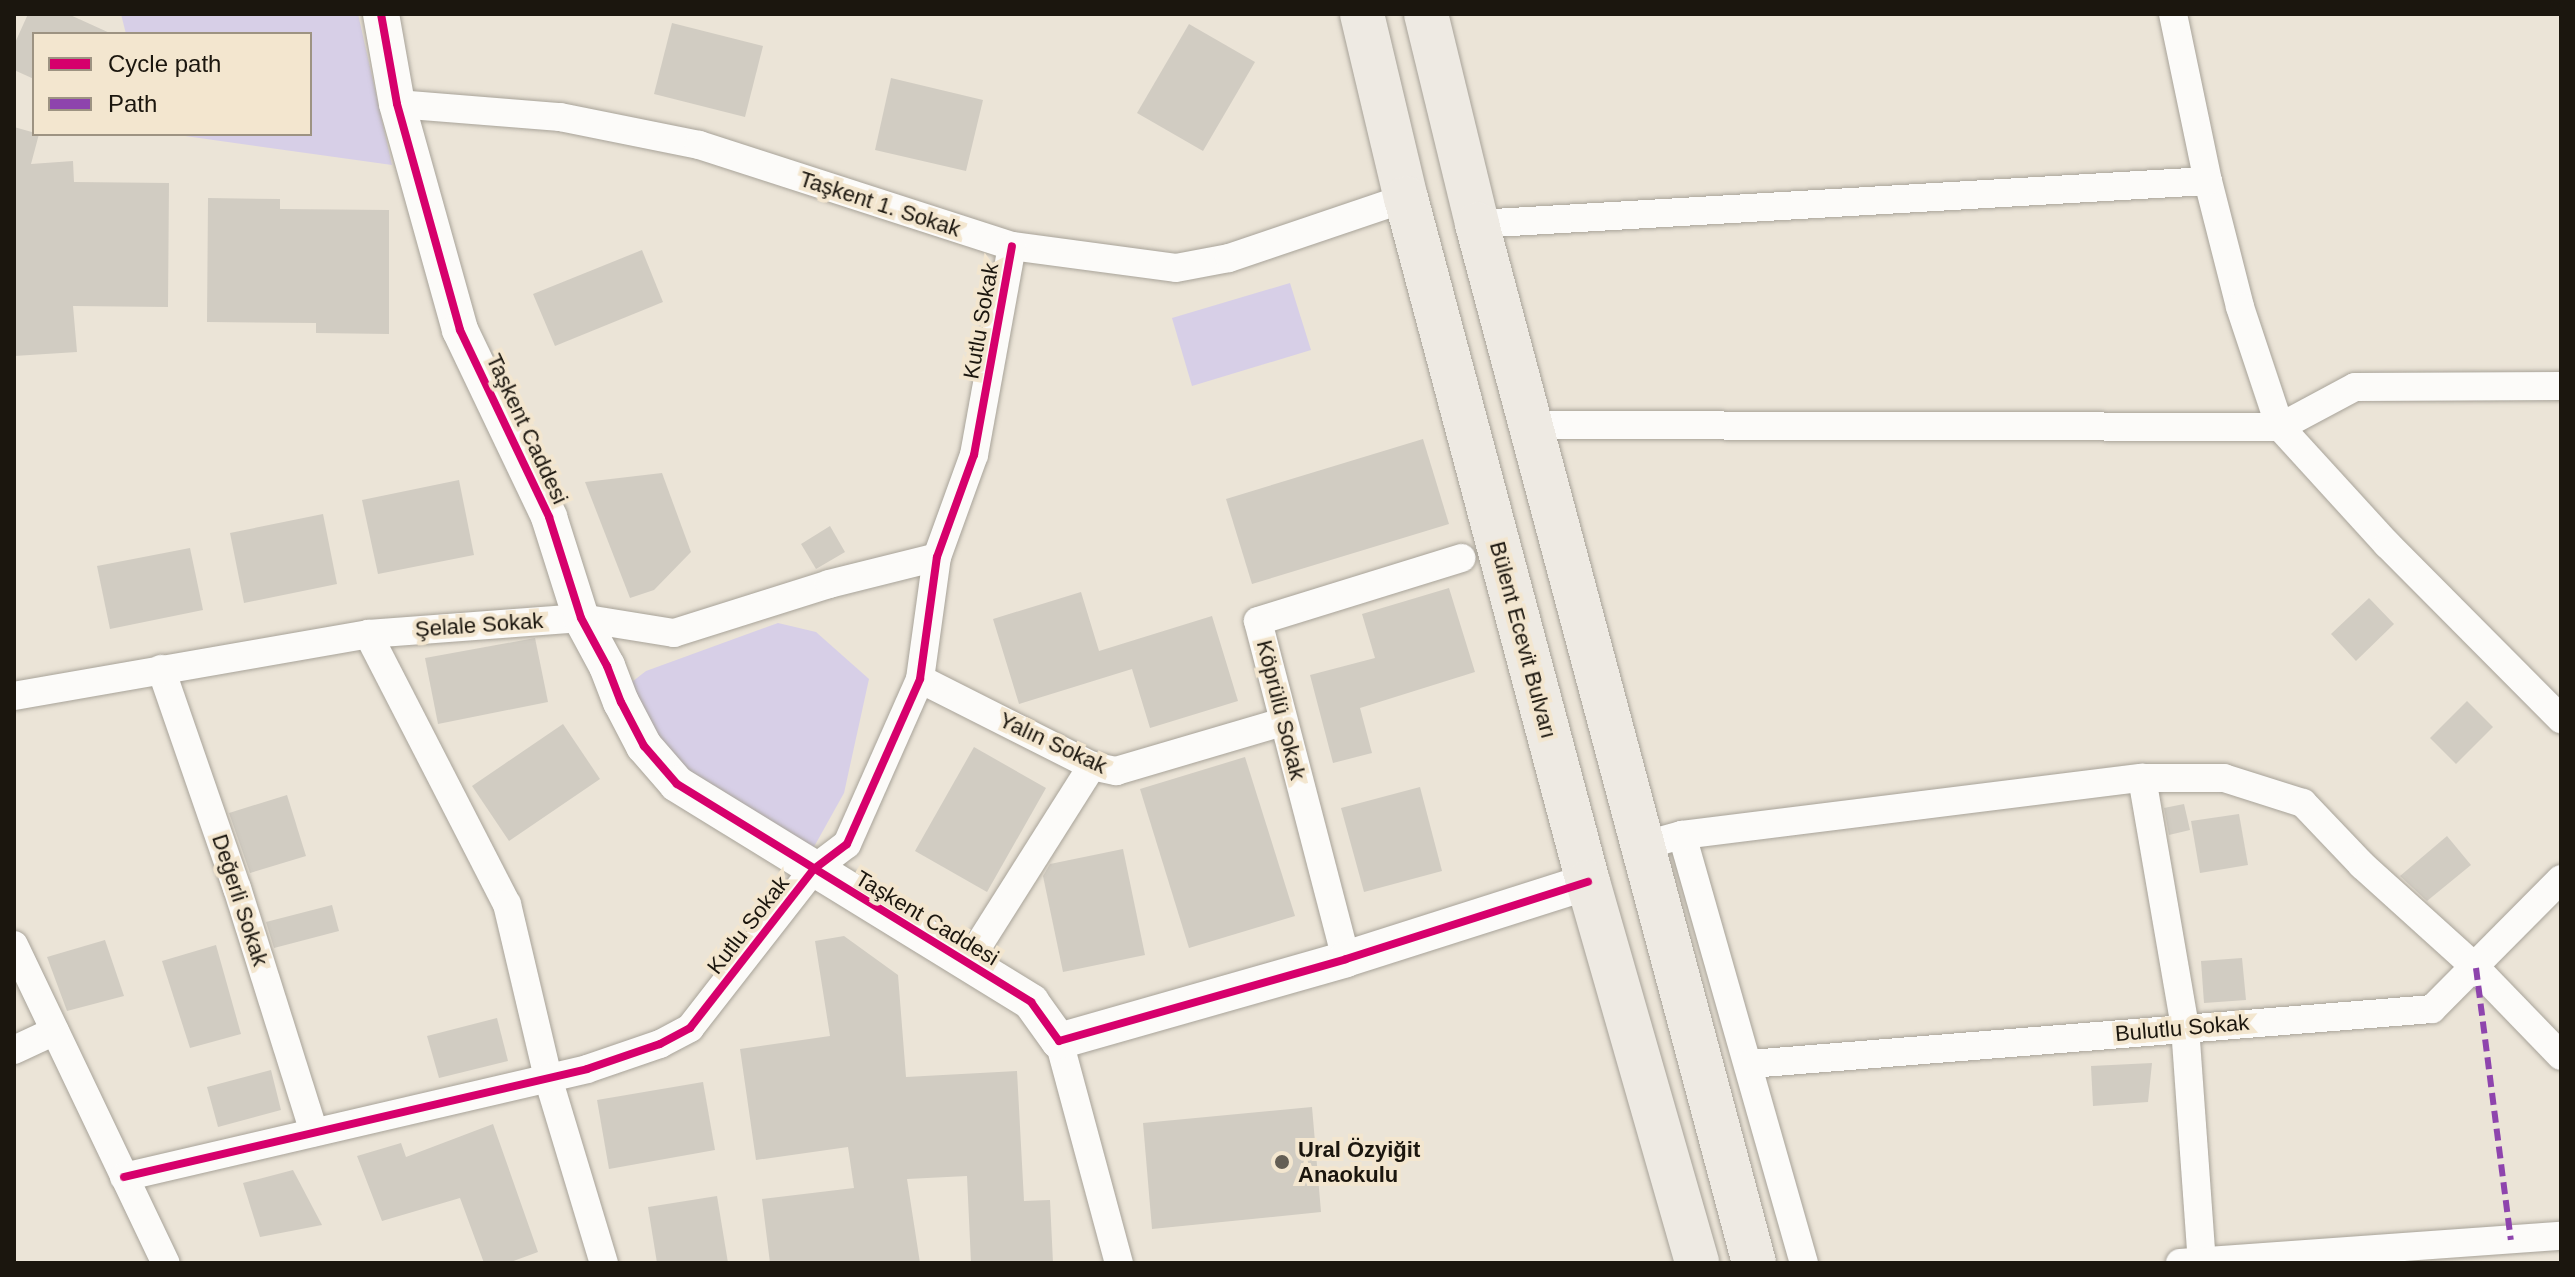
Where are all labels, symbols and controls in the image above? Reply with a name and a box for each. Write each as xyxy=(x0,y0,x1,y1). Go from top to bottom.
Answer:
legend xyxy=(32,32,312,136)
text: Cycle path xyxy=(108,50,221,77)
text: Path xyxy=(108,90,157,117)
street label: Taşkent 1. Sokak xyxy=(796,166,964,242)
street label: Kutlu Sokak xyxy=(958,261,1004,381)
street label: Taşkent Caddesi xyxy=(481,350,573,508)
street label: Bülent Ecevit Bulvarı xyxy=(1484,539,1562,741)
street label: Şelale Sokak xyxy=(414,607,544,643)
street label: Köprülü Sokak xyxy=(1251,637,1311,783)
street label: Yalın Sokak xyxy=(995,707,1111,779)
street label: Değerli Sokak xyxy=(206,831,274,969)
street label: Taşkent Caddesi xyxy=(850,865,1004,971)
street label: Kutlu Sokak xyxy=(701,871,795,979)
street label: Bulutlu Sokak xyxy=(2114,1009,2250,1047)
place label: Ural Özyiğit Anaokulu xyxy=(1298,1136,1420,1188)
marker: Ural Özyiğit Anaokulu xyxy=(1273,1153,1291,1171)

